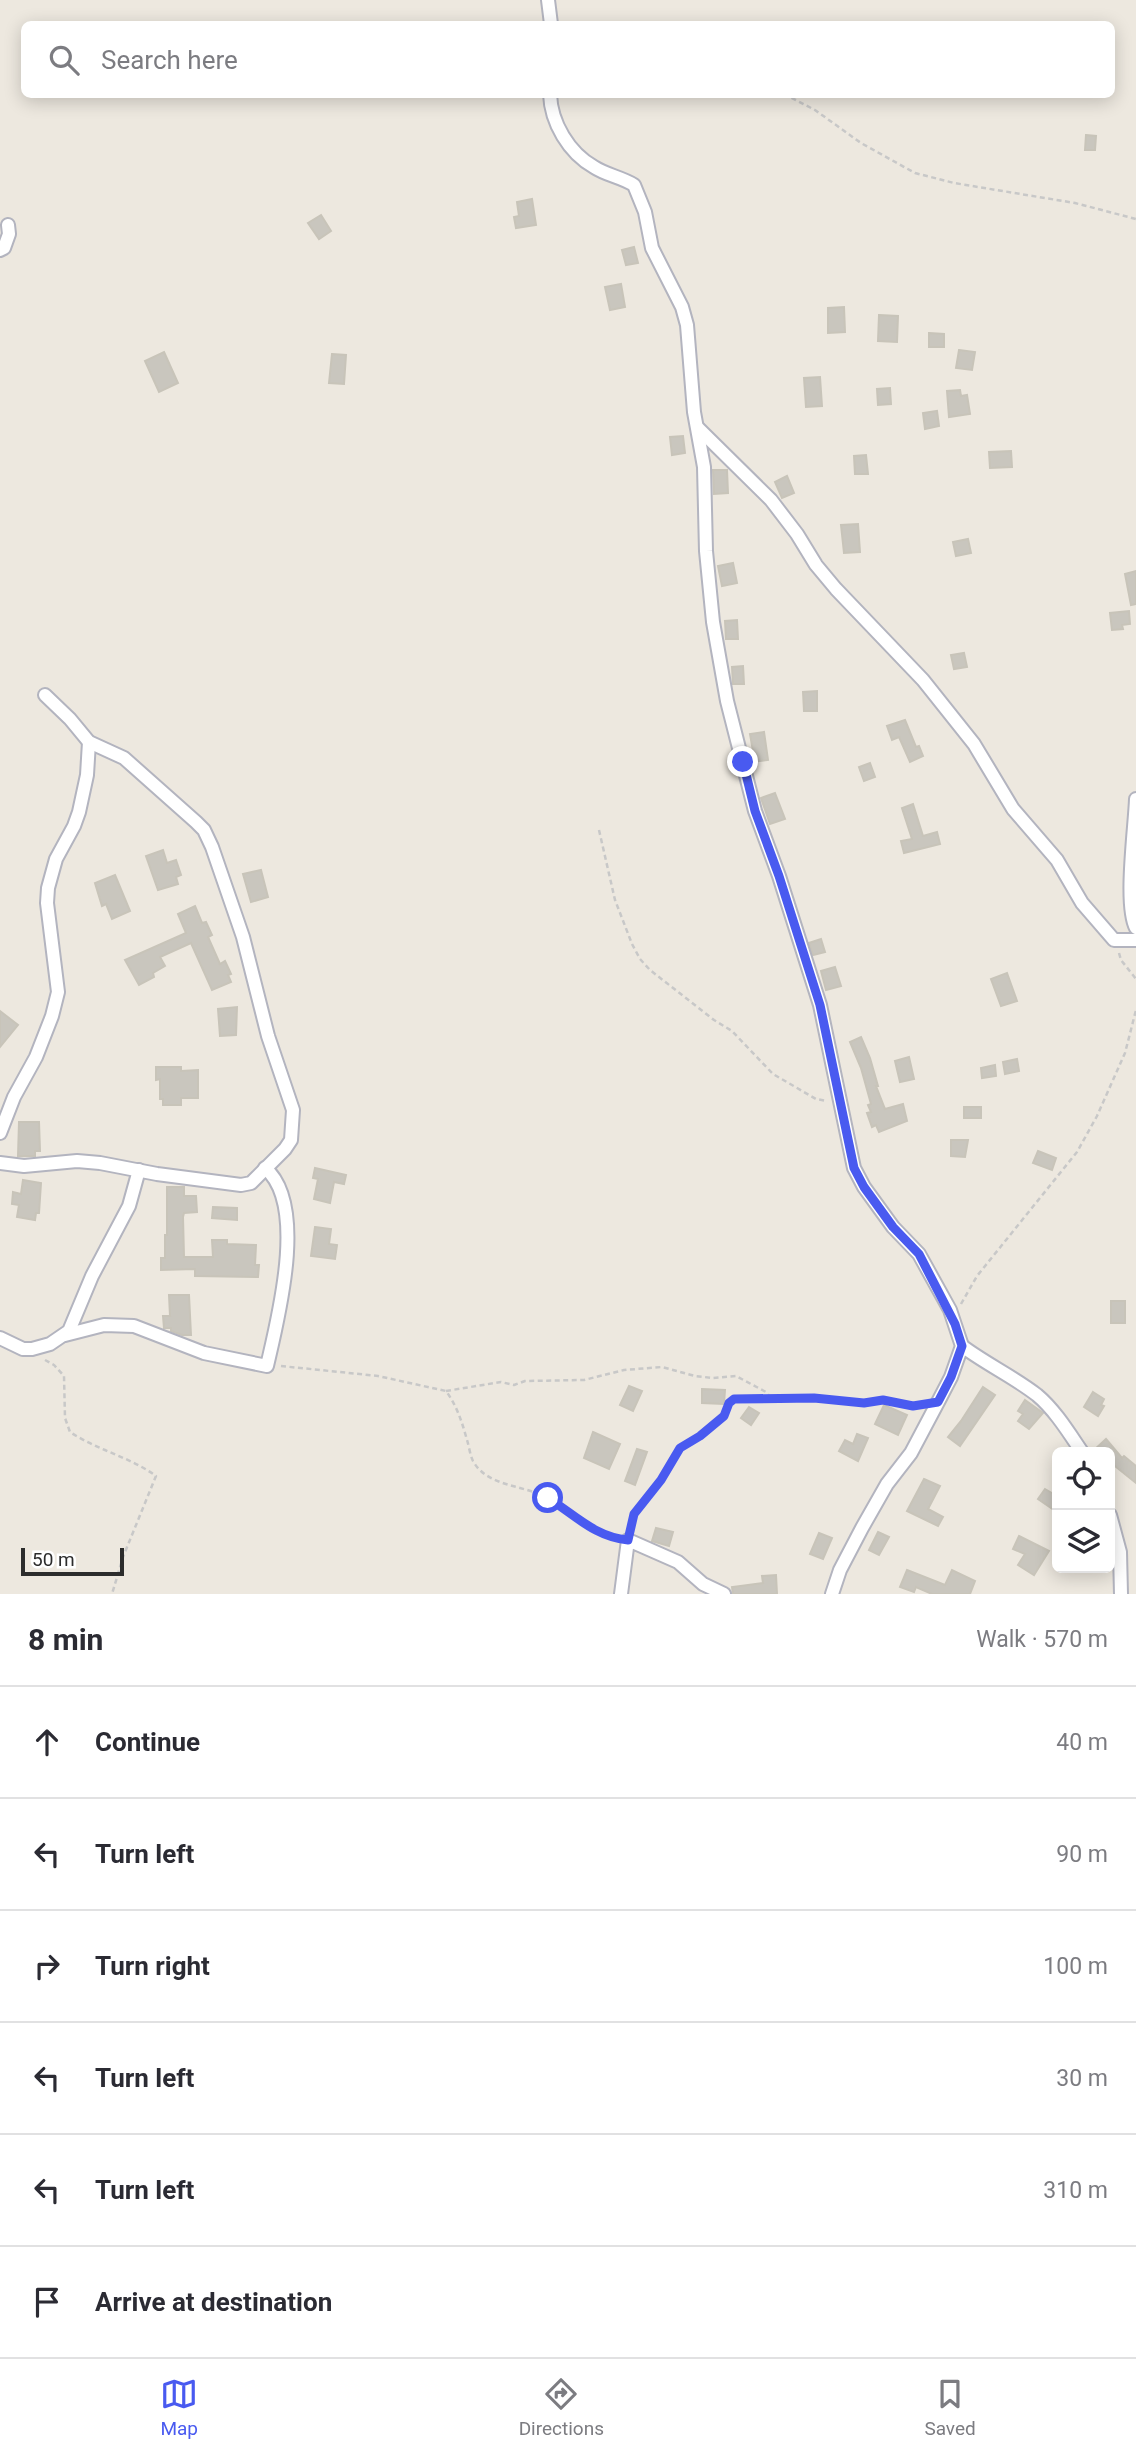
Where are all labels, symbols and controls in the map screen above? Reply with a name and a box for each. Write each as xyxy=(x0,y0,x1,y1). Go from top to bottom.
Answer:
search box xyxy=(21,21,1115,98)
icon: search xyxy=(45,41,83,79)
text: Search here xyxy=(101,45,238,75)
route end xyxy=(727,746,758,777)
map controls xyxy=(1052,1447,1115,1573)
button: locate xyxy=(1052,1447,1115,1510)
route start xyxy=(532,1482,563,1513)
button: layers xyxy=(1052,1510,1115,1573)
scale bar xyxy=(21,1545,124,1577)
text: 50 m xyxy=(32,1548,75,1571)
text: 8 min xyxy=(28,1622,103,1657)
text: Walk · 570 m xyxy=(976,1626,1108,1653)
icon: ahead xyxy=(28,1723,66,1761)
text: Continue xyxy=(95,1727,200,1757)
text: 40 m xyxy=(1056,1729,1108,1756)
icon: left xyxy=(28,1835,66,1873)
text: Turn left xyxy=(95,1839,194,1869)
text: 90 m xyxy=(1056,1841,1108,1868)
icon: right xyxy=(28,1947,66,1985)
text: Turn right xyxy=(95,1951,210,1981)
text: 100 m xyxy=(1043,1953,1108,1980)
icon: left xyxy=(28,2059,66,2097)
text: Turn left xyxy=(95,2063,194,2093)
text: 30 m xyxy=(1056,2065,1108,2092)
icon: left xyxy=(28,2171,66,2209)
text: Turn left xyxy=(95,2175,194,2205)
text: 310 m xyxy=(1043,2177,1108,2204)
icon: arrive xyxy=(28,2283,66,2321)
text: Arrive at destination xyxy=(95,2287,332,2317)
tab: Map xyxy=(160,2375,198,2440)
tab: Directions xyxy=(519,2375,604,2440)
tab: Saved xyxy=(924,2375,976,2440)

